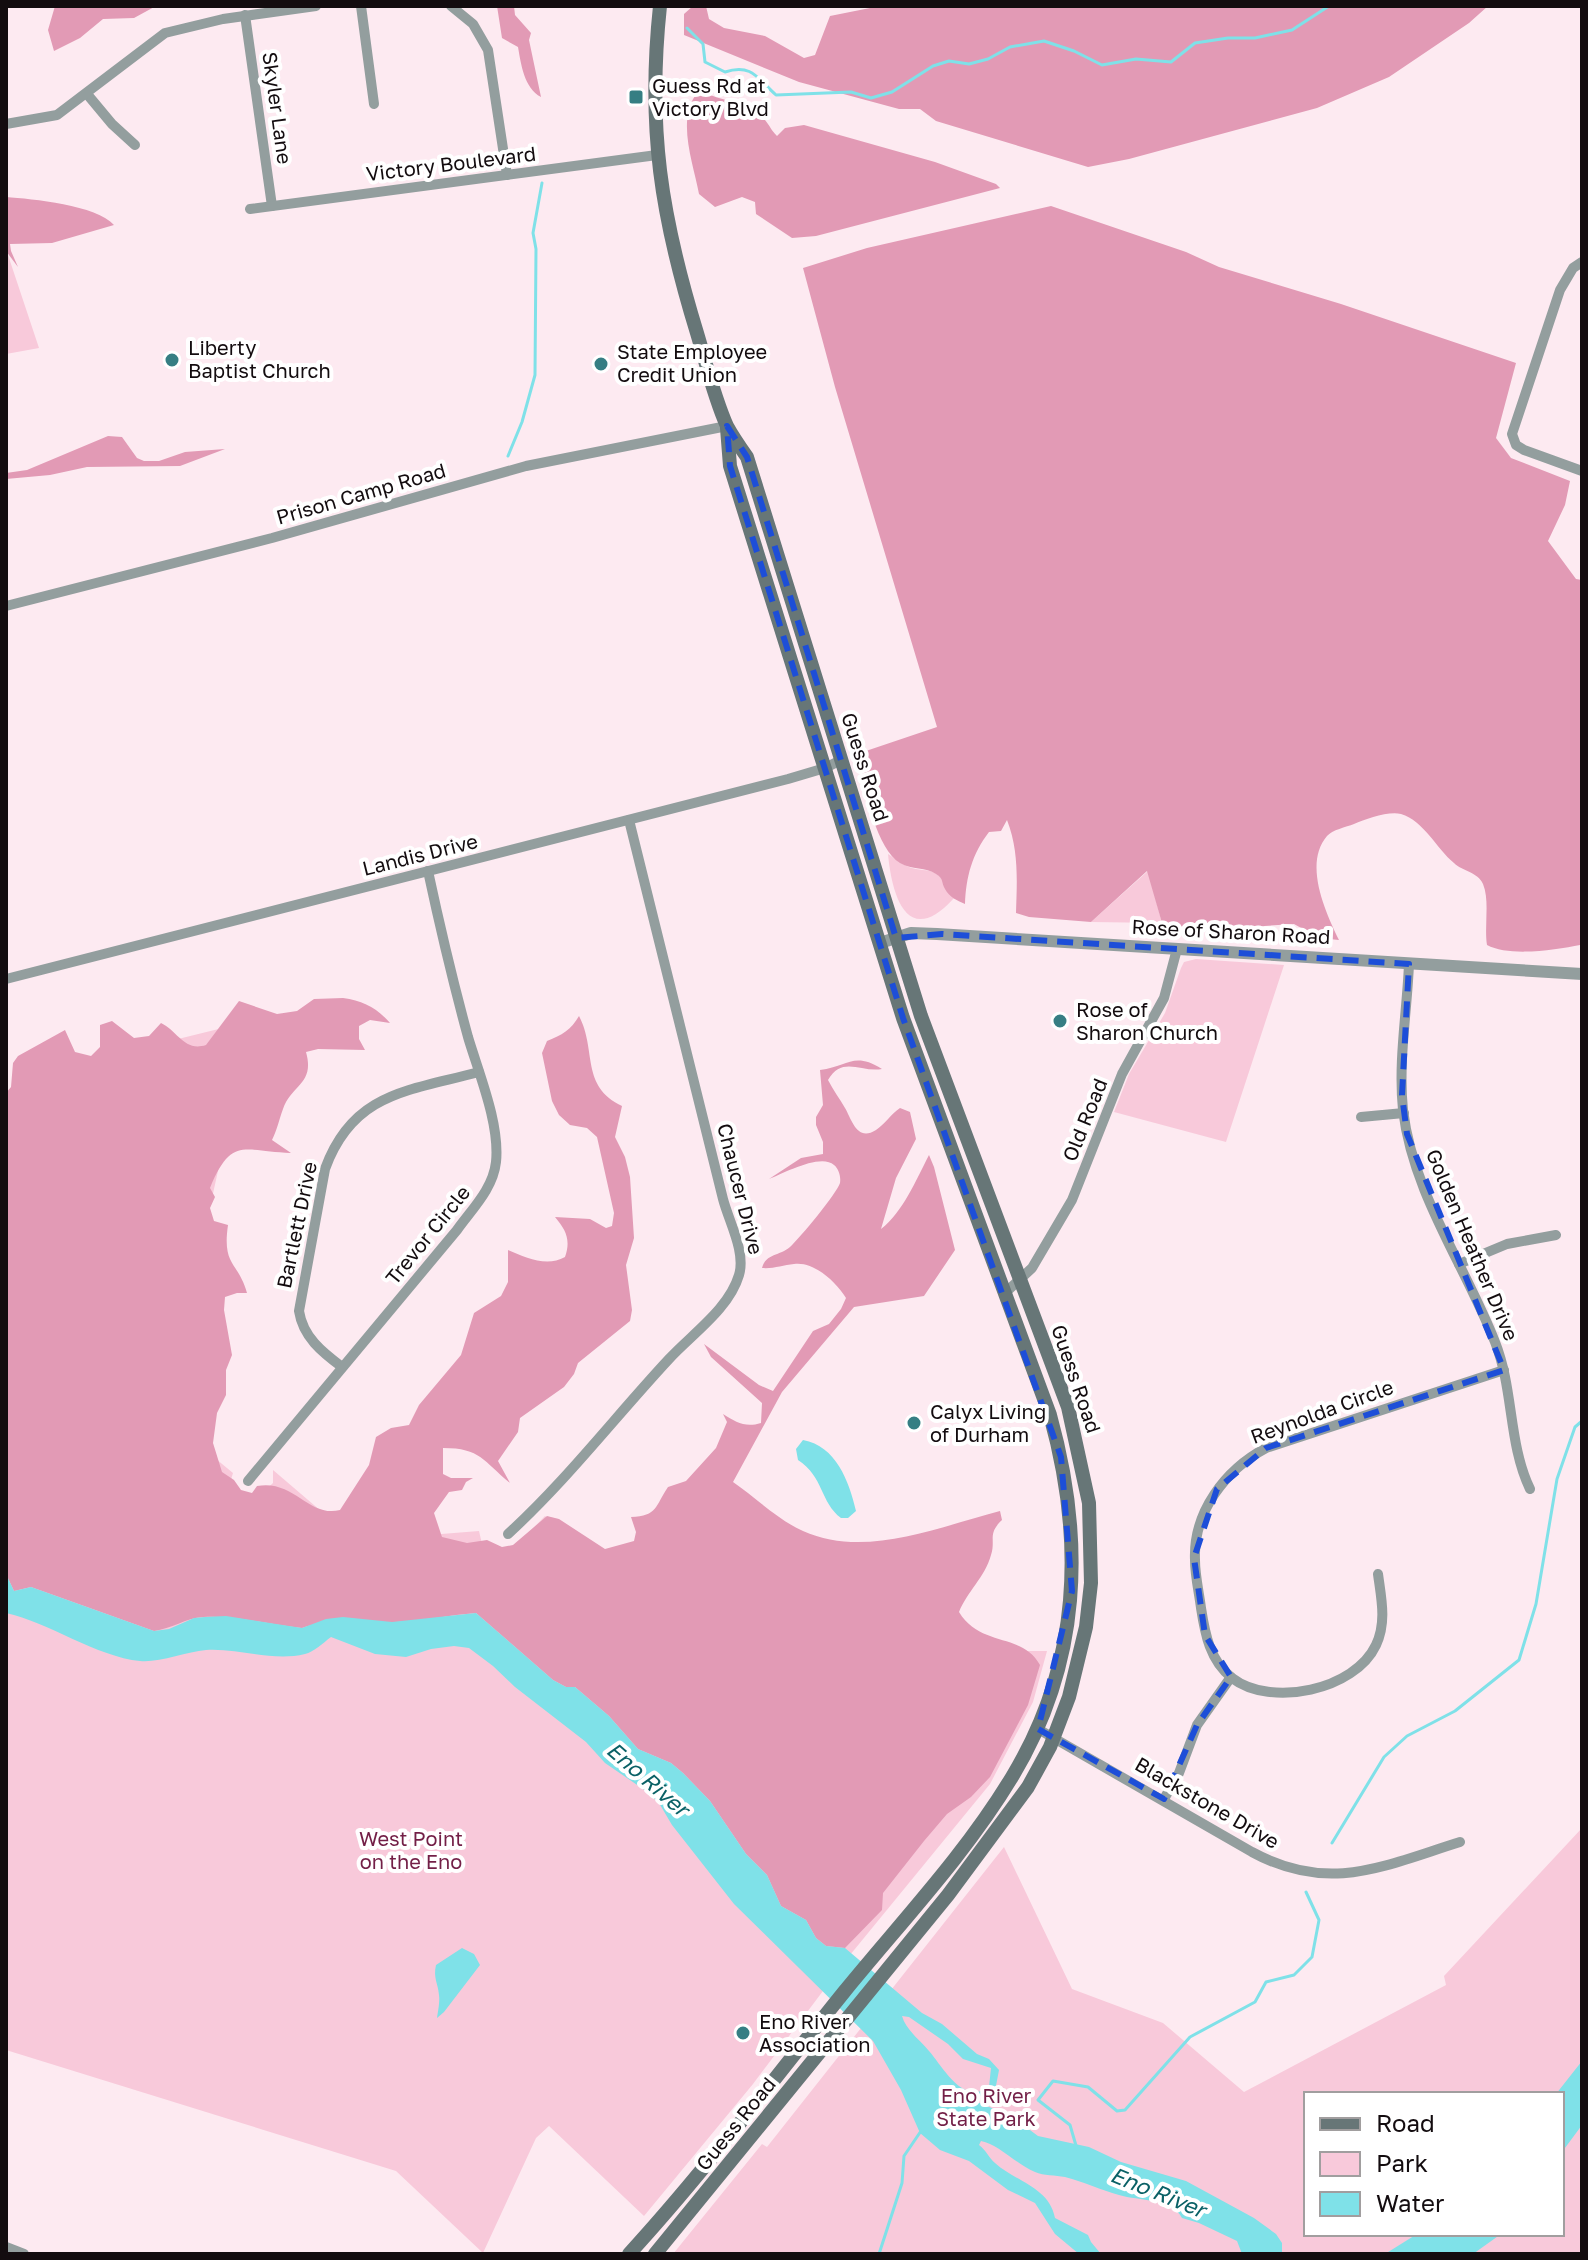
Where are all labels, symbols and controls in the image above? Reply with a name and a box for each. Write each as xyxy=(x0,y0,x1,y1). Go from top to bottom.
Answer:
street label: Skyler Lane xyxy=(258,50,298,165)
place label: Guess Rd at Victory Blvd xyxy=(652,73,769,120)
marker: Guess Rd at Victory Blvd xyxy=(627,88,645,106)
street label: Victory Boulevard xyxy=(365,141,537,185)
place label: Liberty Baptist Church xyxy=(188,335,331,382)
place label: State Employee Credit Union xyxy=(617,339,767,386)
marker: Liberty Baptist Church xyxy=(163,351,181,369)
marker: State Employee Credit Union xyxy=(592,355,610,373)
street label: Prison Camp Road xyxy=(273,457,448,529)
street label: Guess Road xyxy=(837,709,895,824)
street label: Landis Drive xyxy=(360,828,480,880)
street label: Rose of Sharon Road xyxy=(1131,914,1331,948)
place label: Rose of Sharon Church xyxy=(1076,997,1218,1044)
marker: Rose of Sharon Church xyxy=(1051,1012,1069,1030)
street label: Old Road xyxy=(1057,1075,1112,1165)
street label: Chaucer Drive xyxy=(713,1121,769,1257)
street label: Golden Heather Drive xyxy=(1422,1145,1524,1344)
street label: Bartlett Drive xyxy=(271,1159,321,1290)
street label: Trevor Circle xyxy=(380,1180,474,1289)
street label: Guess Road xyxy=(1047,1321,1107,1436)
street label: Reynolda Circle xyxy=(1247,1374,1396,1448)
place label: Calyx Living of Durham xyxy=(930,1399,1046,1446)
marker: Calyx Living of Durham xyxy=(905,1414,923,1432)
water label: Eno River xyxy=(602,1736,697,1824)
street label: Blackstone Drive xyxy=(1131,1751,1284,1853)
park label: West Point on the Eno xyxy=(359,1826,463,1873)
place label: Eno River Association xyxy=(759,2009,871,2056)
marker: Eno River Association xyxy=(734,2024,752,2042)
street label: Guess Road xyxy=(690,2072,780,2175)
park label: Eno River State Park xyxy=(936,2083,1036,2130)
legend xyxy=(1304,2092,1564,2236)
text: Road xyxy=(1376,2108,1435,2137)
text: Park xyxy=(1376,2148,1428,2177)
water label: Eno River xyxy=(1107,2160,1213,2224)
text: Water xyxy=(1376,2188,1444,2217)

